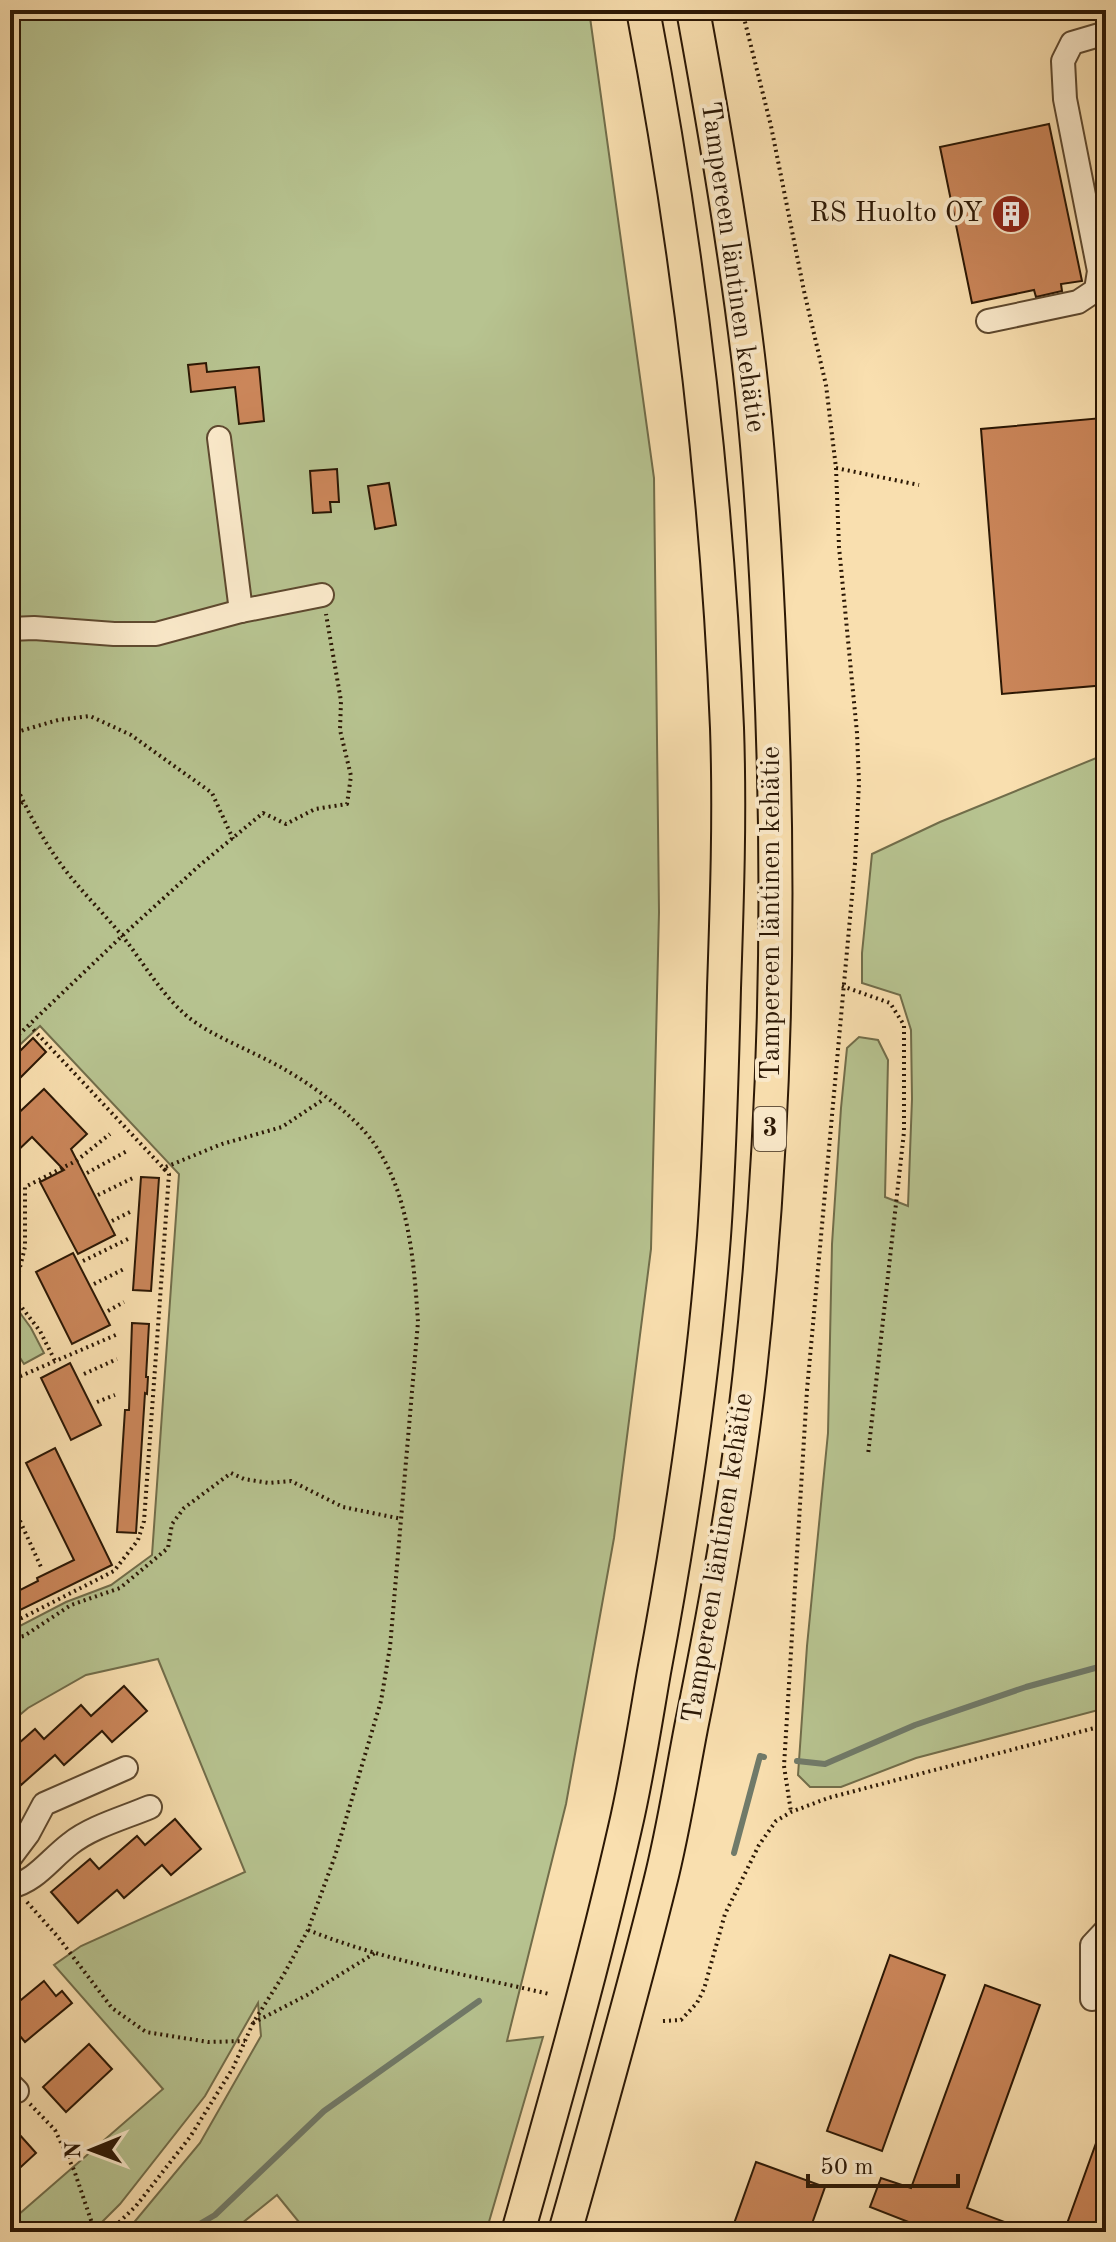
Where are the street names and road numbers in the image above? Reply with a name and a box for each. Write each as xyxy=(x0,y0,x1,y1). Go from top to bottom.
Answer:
street label: Tampereen läntinen kehätie xyxy=(695,100,769,434)
street label: Tampereen läntinen kehätie xyxy=(758,746,786,1080)
road number: 3 xyxy=(754,1107,786,1151)
street label: Tampereen läntinen kehätie xyxy=(679,1391,759,1725)

